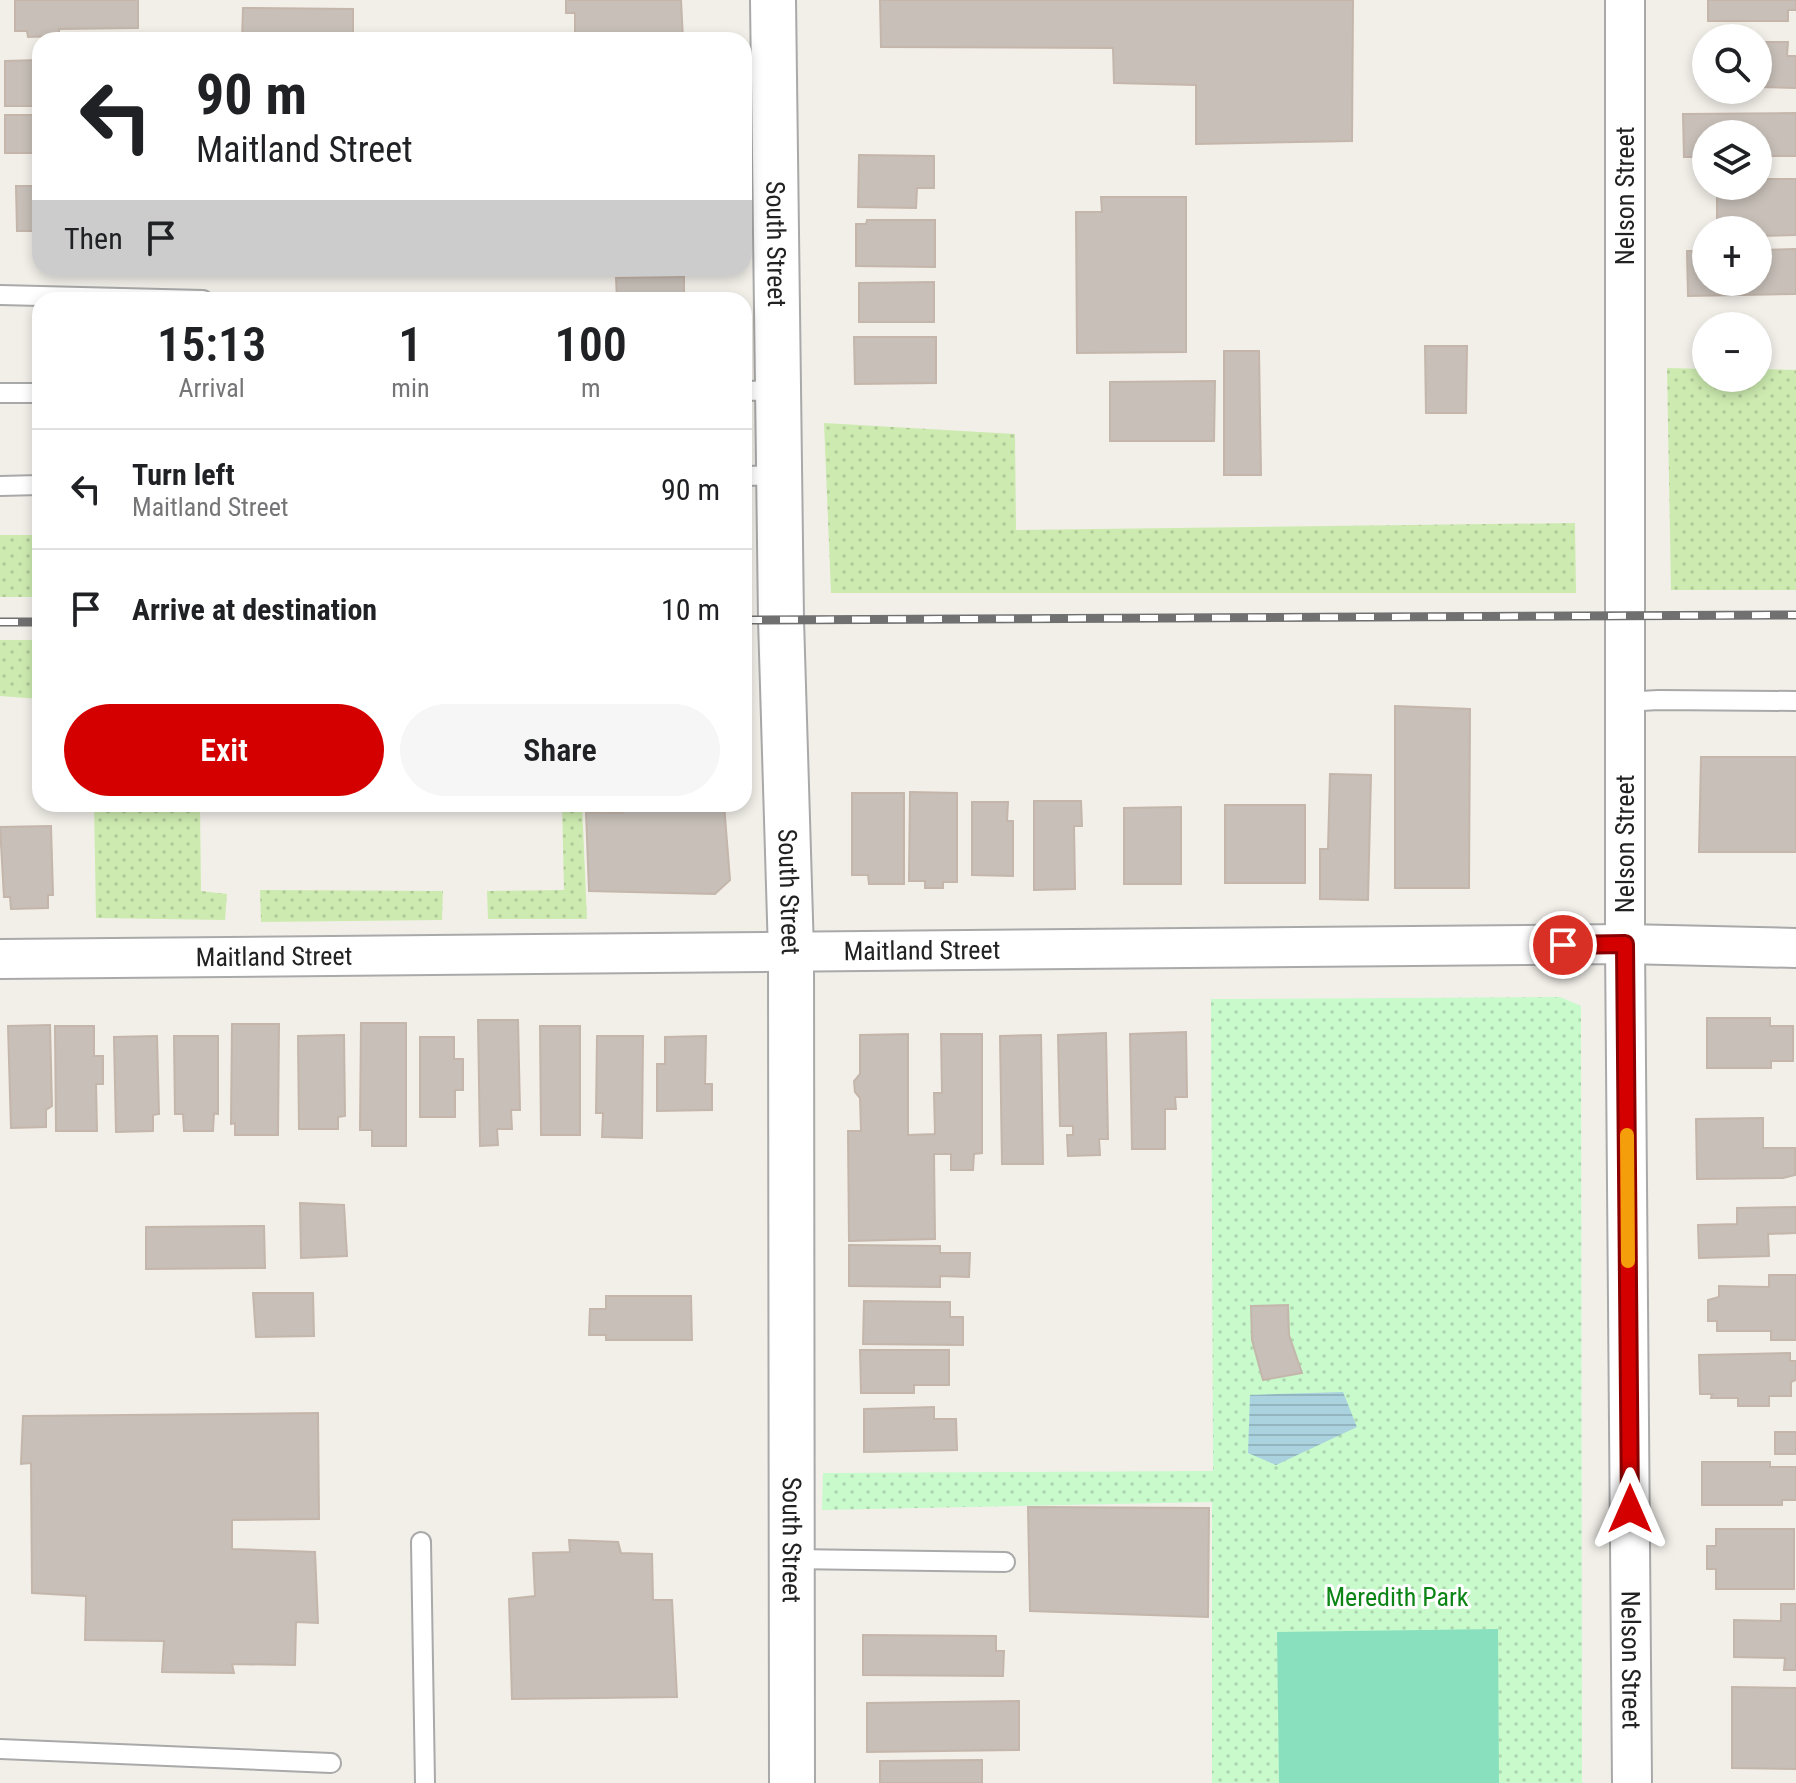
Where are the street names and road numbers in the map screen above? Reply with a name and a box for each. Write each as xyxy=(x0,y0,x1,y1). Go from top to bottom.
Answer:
street label: Nelson Street xyxy=(1610,127,1640,265)
street label: South Street xyxy=(760,181,792,307)
street label: Nelson Street xyxy=(1610,775,1640,913)
street label: South Street xyxy=(772,828,806,955)
street label: Maitland Street xyxy=(844,935,1000,966)
street label: Maitland Street xyxy=(196,941,352,972)
street label: South Street xyxy=(777,1477,807,1603)
street label: Nelson Street xyxy=(1615,1590,1647,1729)

